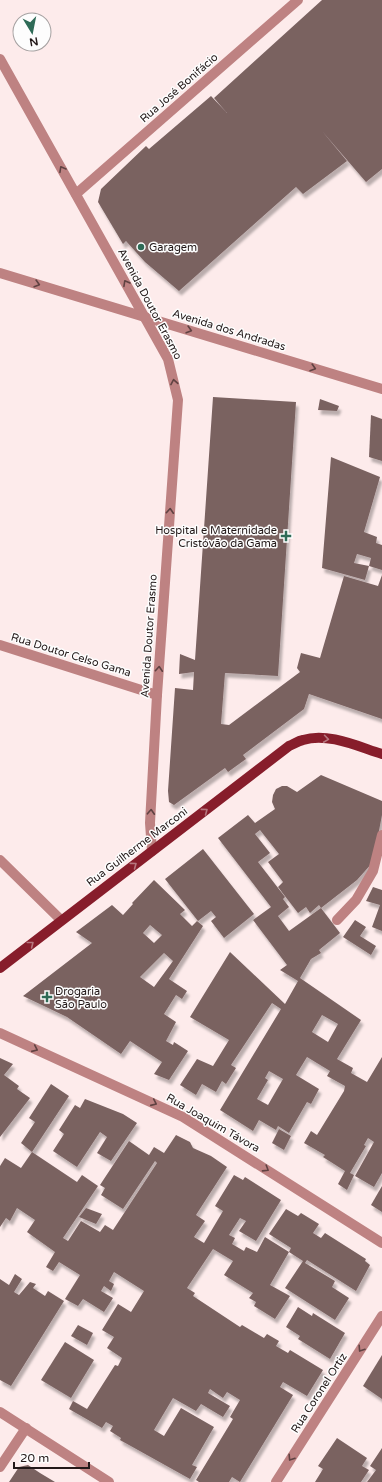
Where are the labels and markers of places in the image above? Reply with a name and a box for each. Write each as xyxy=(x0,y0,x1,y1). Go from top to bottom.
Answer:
place label: Garagem xyxy=(149,241,197,254)
marker: Garagem xyxy=(136,242,146,252)
place label: Hospital e Maternidade Cristóvão da Gama xyxy=(155,524,277,550)
marker: Hospital e Maternidade Cristóvão da Gama xyxy=(280,530,292,542)
place label: Drogaria São Paulo xyxy=(55,985,107,1011)
marker: Drogaria São Paulo xyxy=(42,992,52,1002)

